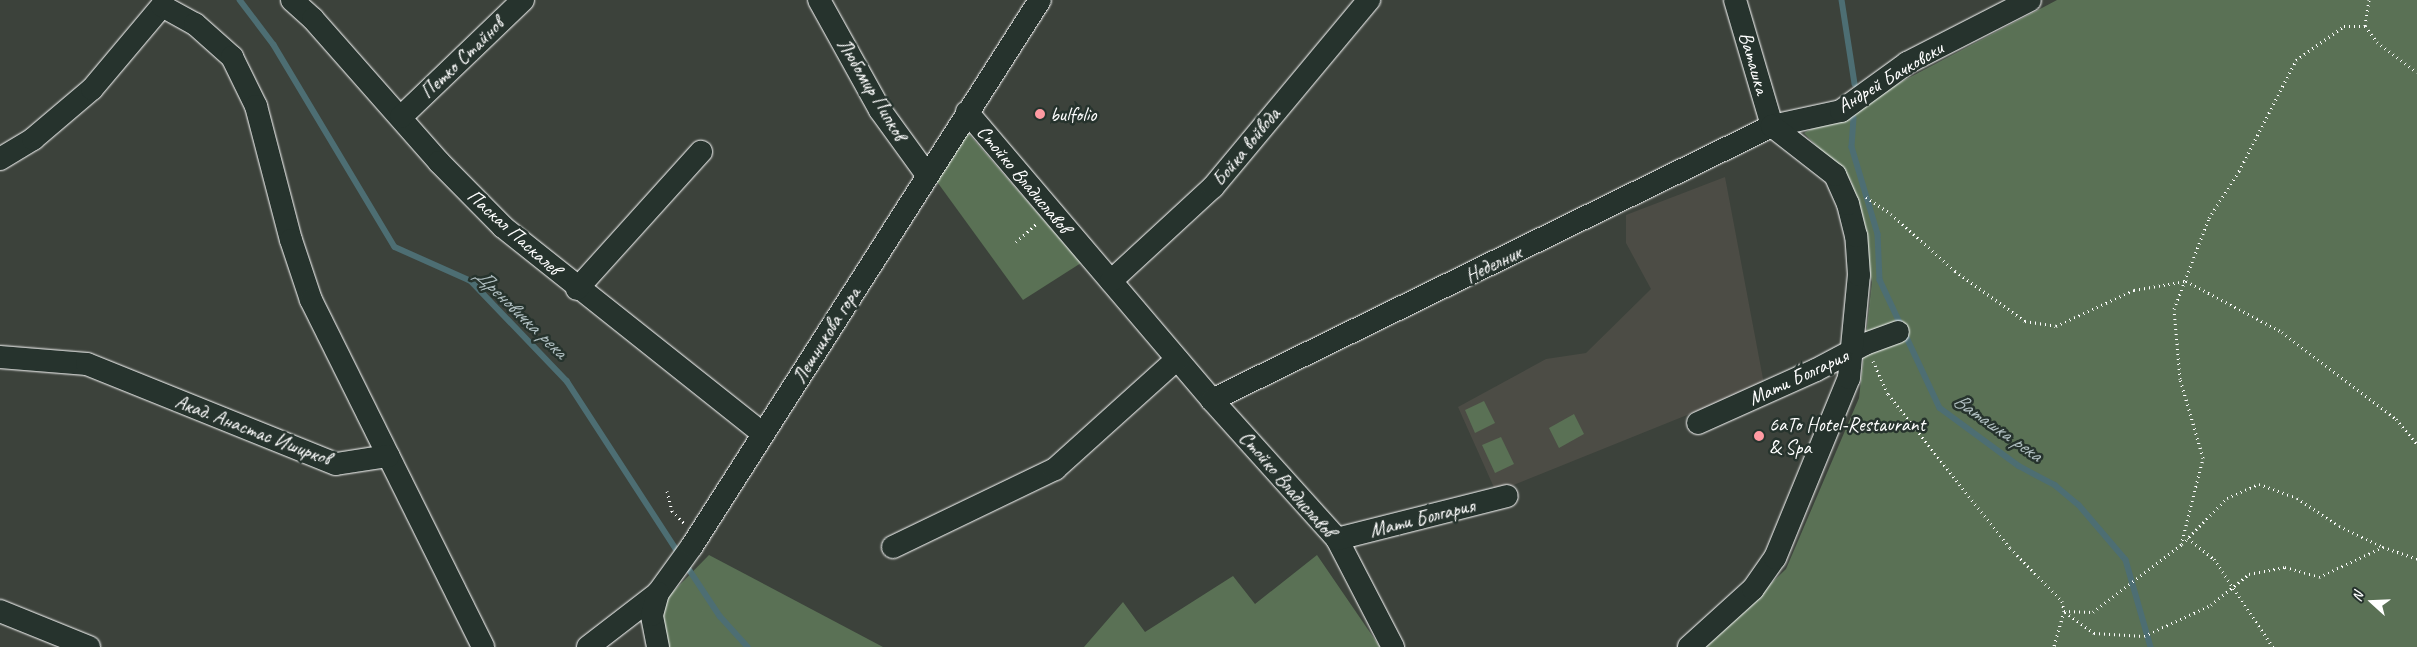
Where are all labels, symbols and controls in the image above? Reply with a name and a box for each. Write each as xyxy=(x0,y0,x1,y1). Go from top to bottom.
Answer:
street label: Петко Стайнов xyxy=(415,12,509,104)
street label: Ваташка xyxy=(1734,29,1774,97)
street label: Любомир Пипков xyxy=(832,34,912,144)
street label: Андрей Бачковски xyxy=(1833,36,1947,118)
place label: bulfolio xyxy=(1050,102,1096,126)
street label: Бойка войвода xyxy=(1207,103,1285,191)
marker: bulfolio xyxy=(1034,108,1046,120)
street label: Стойко Владиславов xyxy=(971,119,1077,239)
street label: Паскал Паскалев xyxy=(463,184,565,280)
street label: Неделник xyxy=(1461,240,1525,288)
water label: Дреновичка река xyxy=(469,262,573,364)
street label: Лешникова гора xyxy=(787,283,865,387)
street label: Мати Болгария xyxy=(1745,344,1851,410)
water label: Ваташка река xyxy=(1949,387,2047,467)
street label: Акад. Анастас Иширков xyxy=(171,389,335,471)
place label: 6aTo Hotel-Restaurant & Spa xyxy=(1769,412,1925,459)
street label: Стойко Владиславов xyxy=(1233,424,1341,544)
marker: 6aTo Hotel-Restaurant & Spa xyxy=(1753,430,1765,442)
street label: Мати Болгария xyxy=(1367,493,1477,543)
north arrow xyxy=(2347,577,2397,627)
text: N xyxy=(2348,590,2367,604)

